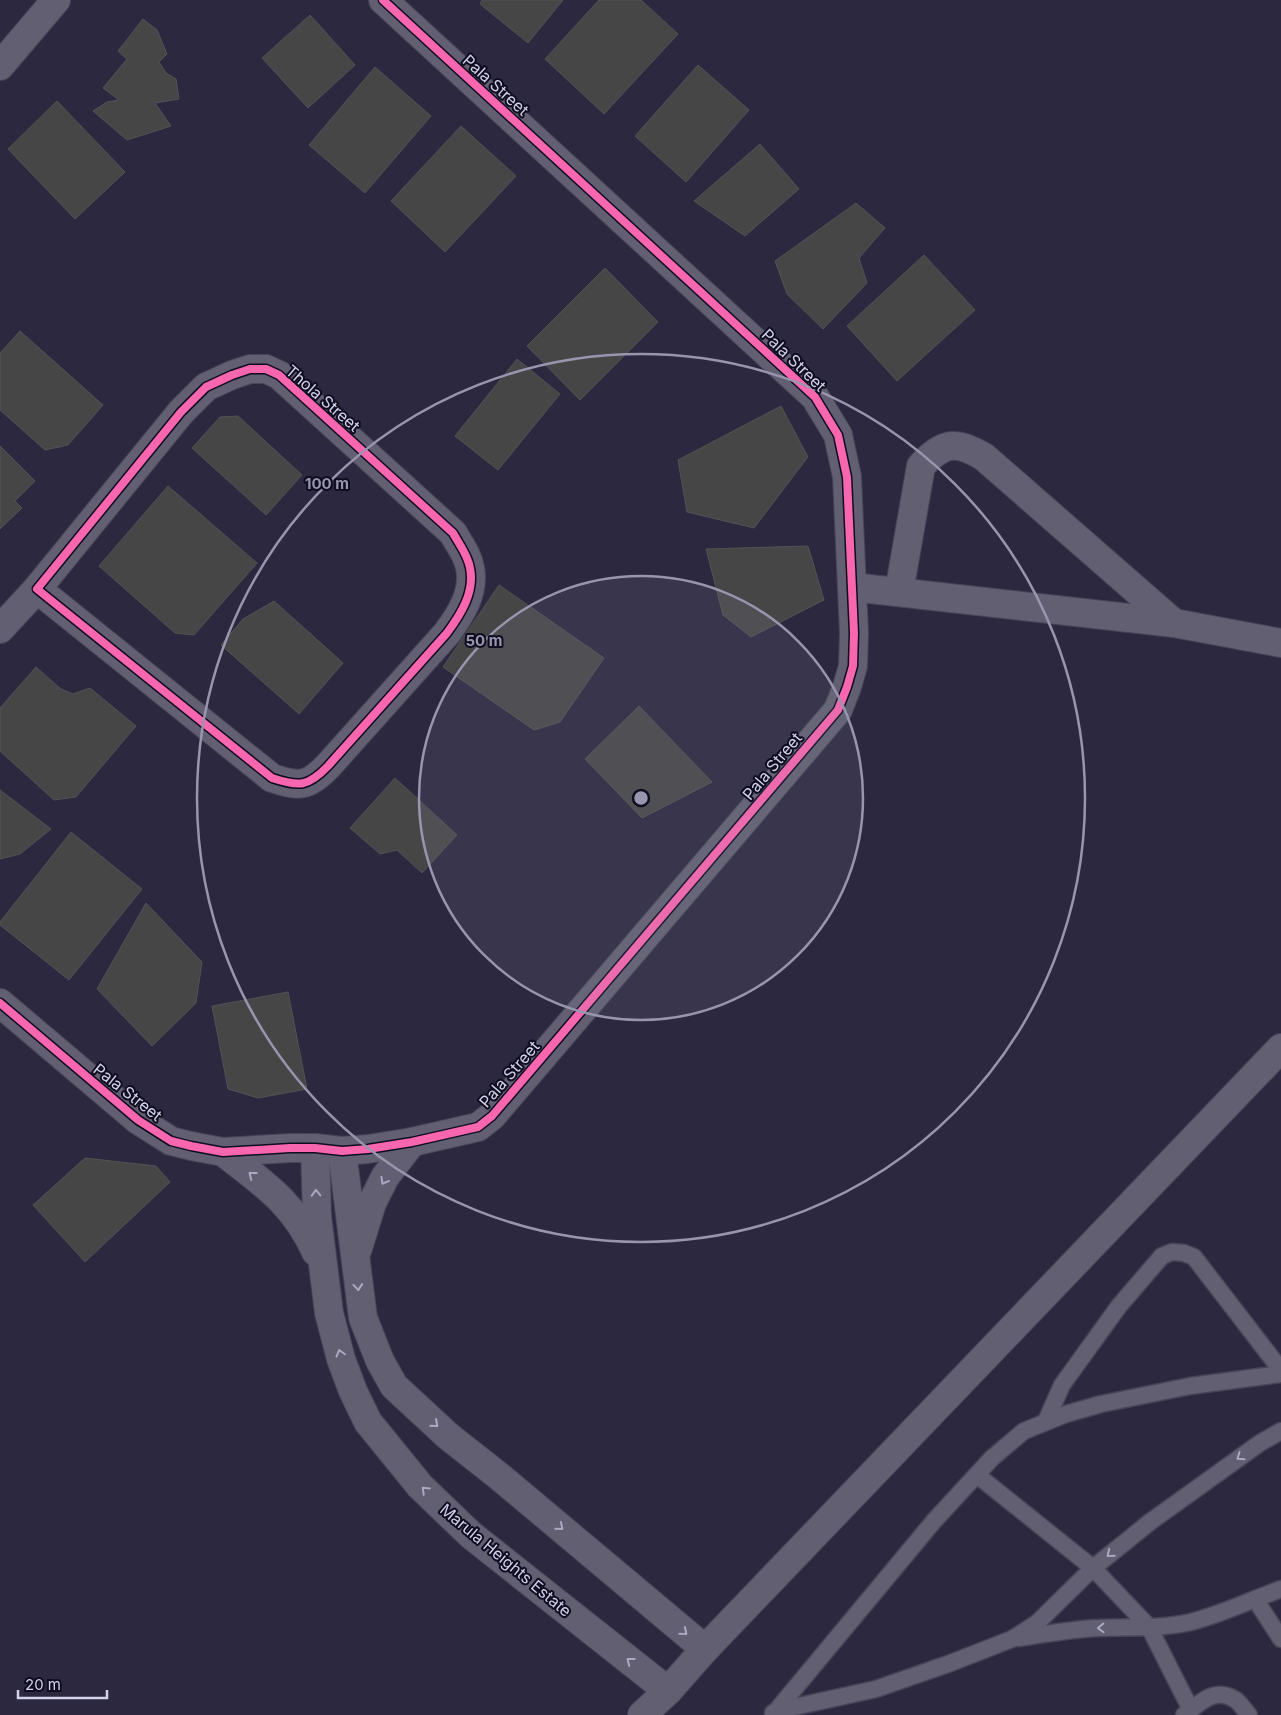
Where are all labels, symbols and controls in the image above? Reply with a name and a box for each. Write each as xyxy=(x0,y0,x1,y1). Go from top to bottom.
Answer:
street label: Pala Street xyxy=(459,50,533,120)
street label: Pala Street xyxy=(758,324,830,396)
street label: Thola Street xyxy=(282,360,364,436)
text: 100 m xyxy=(305,474,349,493)
text: 50 m xyxy=(466,631,502,650)
street label: Pala Street xyxy=(738,728,806,804)
centre of rings xyxy=(632,789,650,807)
street label: Pala Street xyxy=(475,1037,543,1111)
street label: Pala Street xyxy=(90,1059,166,1125)
one-way arrow xyxy=(249,1172,258,1180)
one-way arrow xyxy=(380,1176,390,1185)
one-way arrow xyxy=(311,1189,321,1197)
one-way arrow xyxy=(352,1283,363,1291)
one-way arrow xyxy=(335,1350,345,1358)
one-way arrow xyxy=(429,1418,438,1427)
one-way arrow xyxy=(1237,1452,1246,1460)
one-way arrow xyxy=(421,1487,430,1496)
street label: Marula Heights Estate xyxy=(436,1499,576,1621)
one-way arrow xyxy=(555,1521,564,1530)
one-way arrow xyxy=(1107,1549,1116,1557)
one-way arrow xyxy=(1096,1623,1104,1634)
one-way arrow xyxy=(679,1626,688,1635)
one-way arrow xyxy=(627,1658,636,1666)
scale bar xyxy=(18,1668,106,1700)
text: 20 m xyxy=(25,1675,61,1694)

